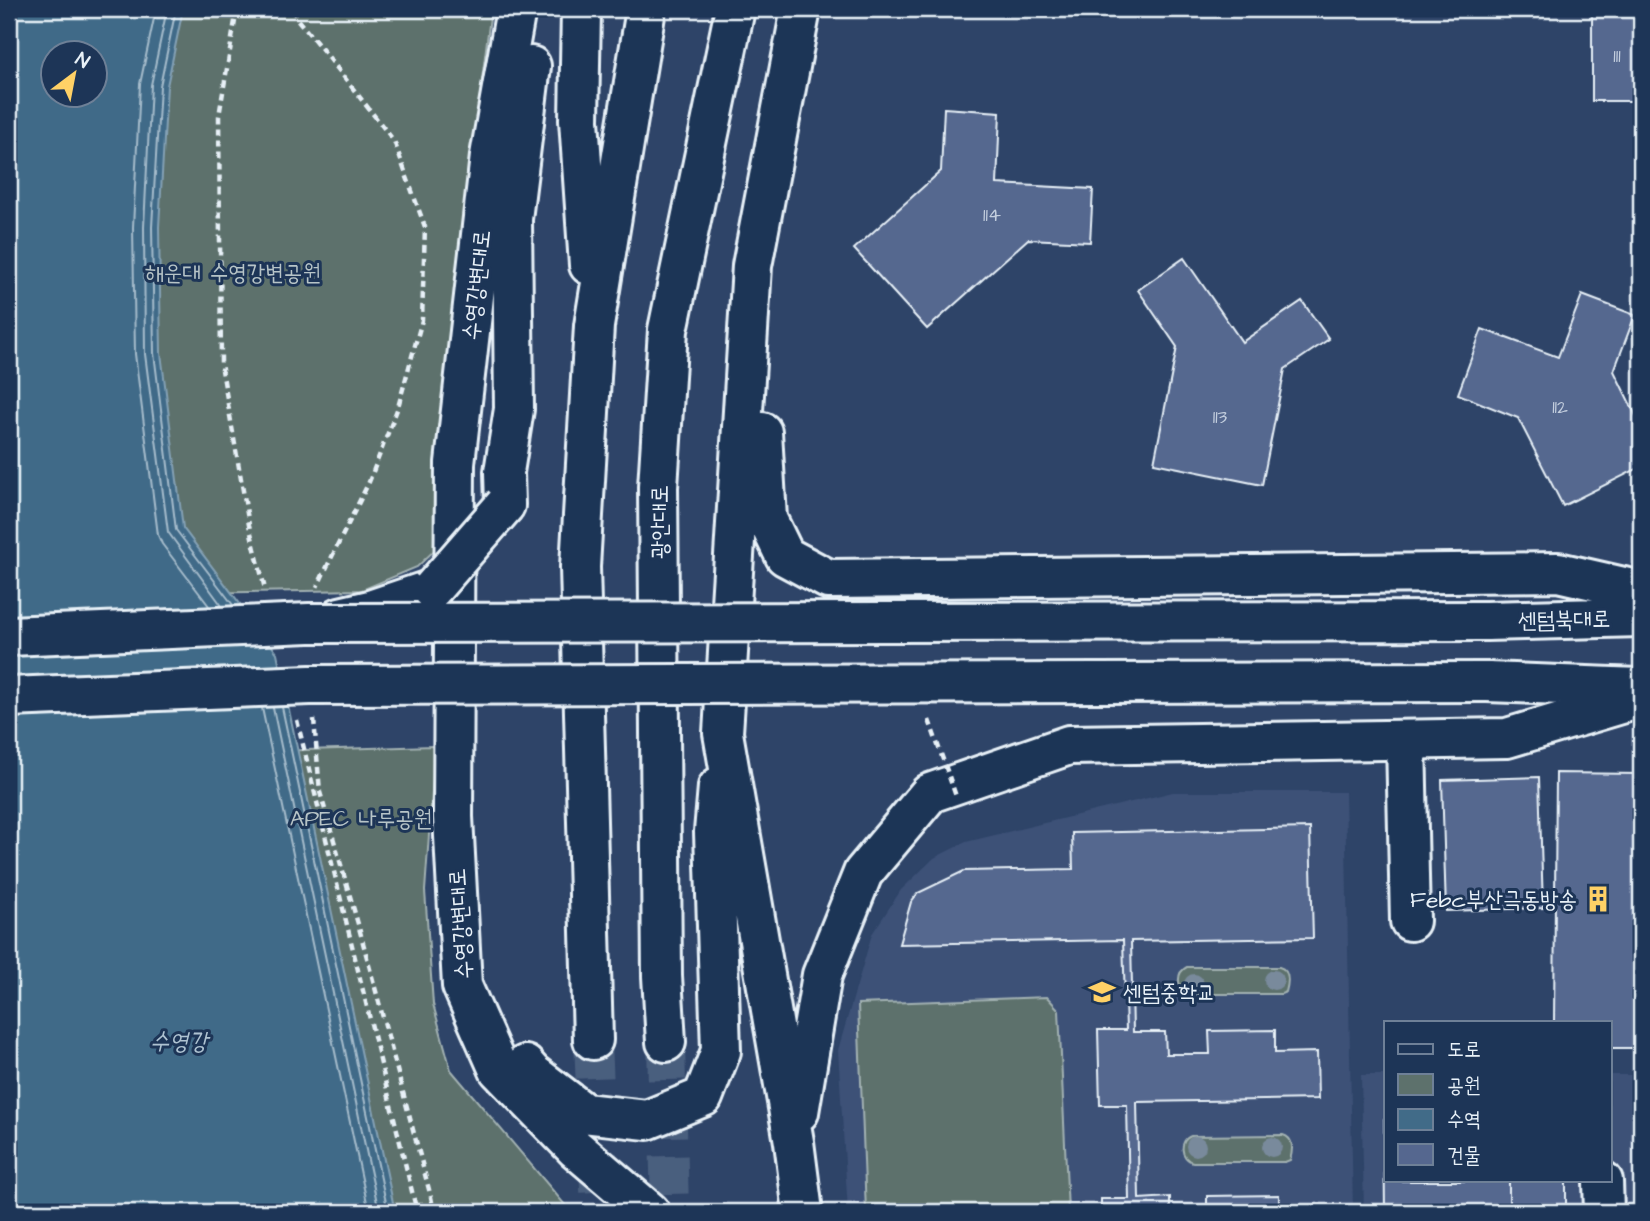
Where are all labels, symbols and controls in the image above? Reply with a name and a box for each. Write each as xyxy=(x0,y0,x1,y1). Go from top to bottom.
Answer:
north arrow xyxy=(38,38,108,108)
house number: 111 xyxy=(1613,43,1621,70)
text: N xyxy=(70,46,94,76)
house number: 114 xyxy=(983,202,1001,229)
street label: 수영강변대로 xyxy=(455,228,499,342)
park label: 해운대 수영강변공원 xyxy=(145,257,321,289)
house number: 112 xyxy=(1552,394,1568,421)
house number: 113 xyxy=(1213,404,1228,431)
street label: 광안대로 xyxy=(644,485,676,559)
street label: 센텀북대로 xyxy=(1517,603,1611,637)
park label: APEC 나루공원 xyxy=(290,803,432,835)
street label: 수영강변대로 xyxy=(441,867,481,980)
place label: Febc부산극동방송 xyxy=(1410,884,1577,916)
building icon: Febc부산극동방송 xyxy=(1583,884,1613,914)
school or university icon: 센텀중학교 xyxy=(1087,977,1117,1007)
place label: 센텀중학교 xyxy=(1123,977,1216,1009)
legend xyxy=(1384,1021,1612,1182)
water label: 수영강 xyxy=(150,1025,211,1059)
text: 도로 xyxy=(1447,1035,1481,1064)
text: 공원 xyxy=(1447,1071,1481,1100)
text: 수역 xyxy=(1447,1105,1481,1134)
text: 건물 xyxy=(1447,1141,1481,1170)

